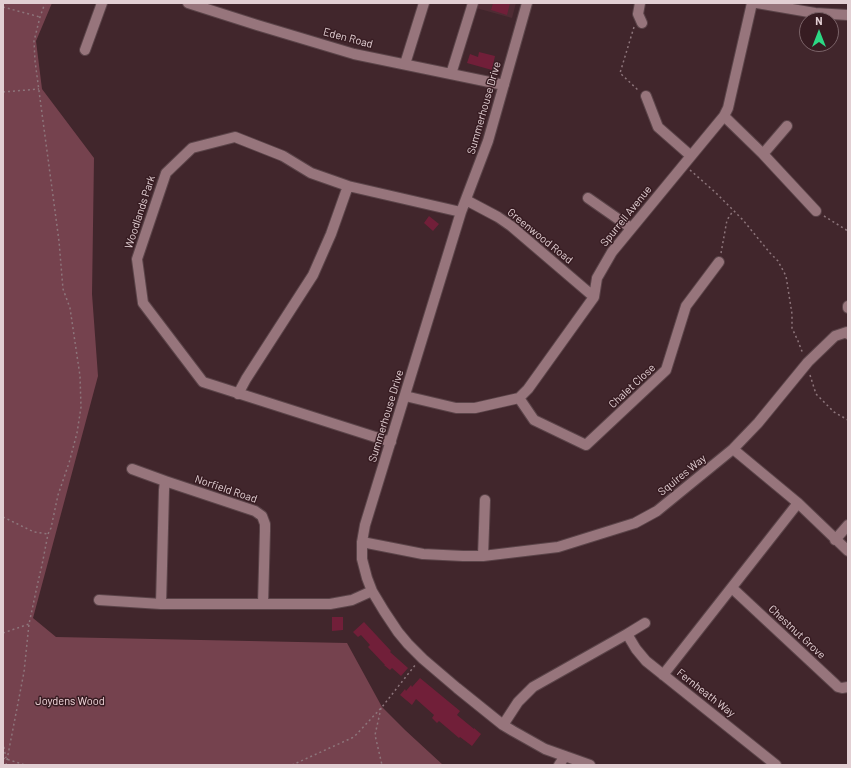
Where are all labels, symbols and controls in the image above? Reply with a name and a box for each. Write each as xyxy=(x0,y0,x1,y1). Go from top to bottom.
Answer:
north arrow xyxy=(799,12,839,52)
text: N xyxy=(815,14,823,27)
street label: Eden Road xyxy=(322,25,374,51)
street label: Summerhouse Drive xyxy=(464,60,504,156)
street label: Woodlands Park xyxy=(122,174,158,250)
street label: Spurrell Avenue xyxy=(597,183,655,249)
street label: Greenwood Road xyxy=(505,206,575,266)
street label: Chalet Close xyxy=(606,361,658,411)
street label: Summerhouse Drive xyxy=(366,368,406,464)
street label: Squires Way xyxy=(655,452,709,498)
street label: Norfield Road xyxy=(193,472,259,506)
street label: Chestnut Grove xyxy=(766,602,828,662)
street label: Fernheath Way xyxy=(674,666,738,720)
park label: Joydens Wood xyxy=(35,694,105,708)

